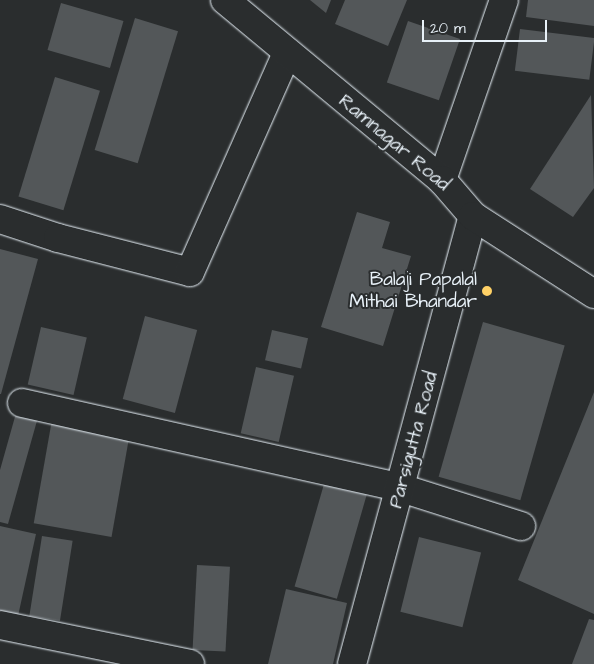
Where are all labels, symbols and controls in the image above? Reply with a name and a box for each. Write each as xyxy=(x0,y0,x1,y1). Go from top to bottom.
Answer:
scale bar xyxy=(424,10,549,42)
text: 20 m xyxy=(430,18,466,39)
street label: Ramnagar Road xyxy=(334,90,454,196)
place label: Balaji Papalal Mithai Bhandar xyxy=(349,269,477,313)
marker: Balaji Papalal Mithai Bhandar xyxy=(481,285,493,297)
street label: Parsigutta Road xyxy=(385,369,443,511)

